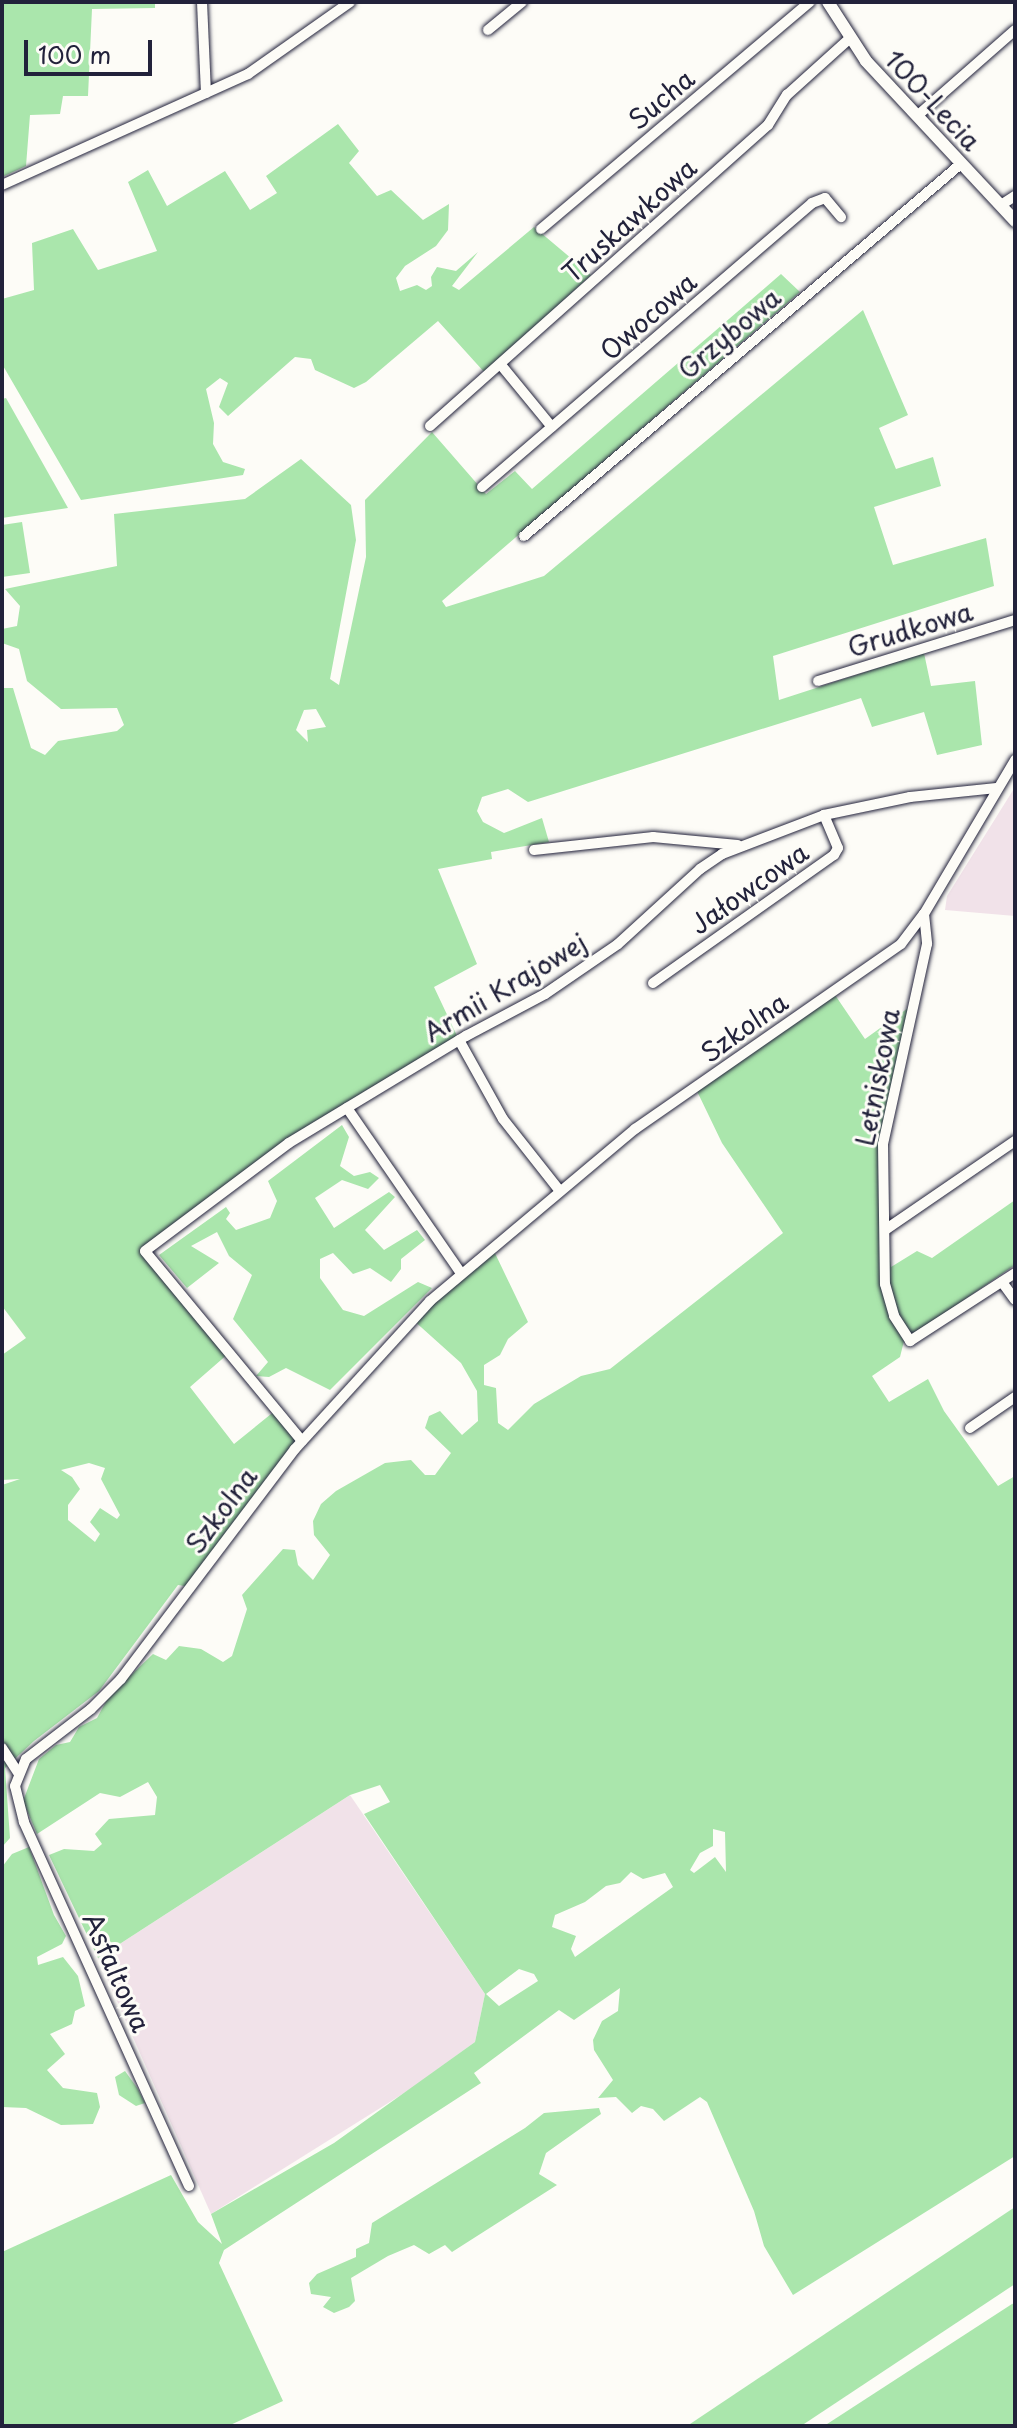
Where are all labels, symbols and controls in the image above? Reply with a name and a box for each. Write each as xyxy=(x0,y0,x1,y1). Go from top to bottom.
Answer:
scale bar xyxy=(28,24,156,74)
text: 100 m xyxy=(38,36,111,72)
street label: 100-Lecia xyxy=(879,43,987,157)
street label: Sucha xyxy=(622,63,700,135)
street label: Truskawkowa xyxy=(556,152,702,288)
street label: Owocowa xyxy=(594,266,702,366)
street label: Grzybowa xyxy=(671,281,787,385)
street label: Grudkowa xyxy=(844,595,976,663)
street label: Jałowcowa xyxy=(684,836,814,940)
street label: Armii Krajowej xyxy=(417,926,593,1048)
street label: Szkolna xyxy=(695,986,793,1068)
street label: Letniskowa xyxy=(848,1006,906,1148)
street label: Szkolna xyxy=(179,1461,263,1559)
street label: Asfaltowa xyxy=(77,1907,157,2037)

